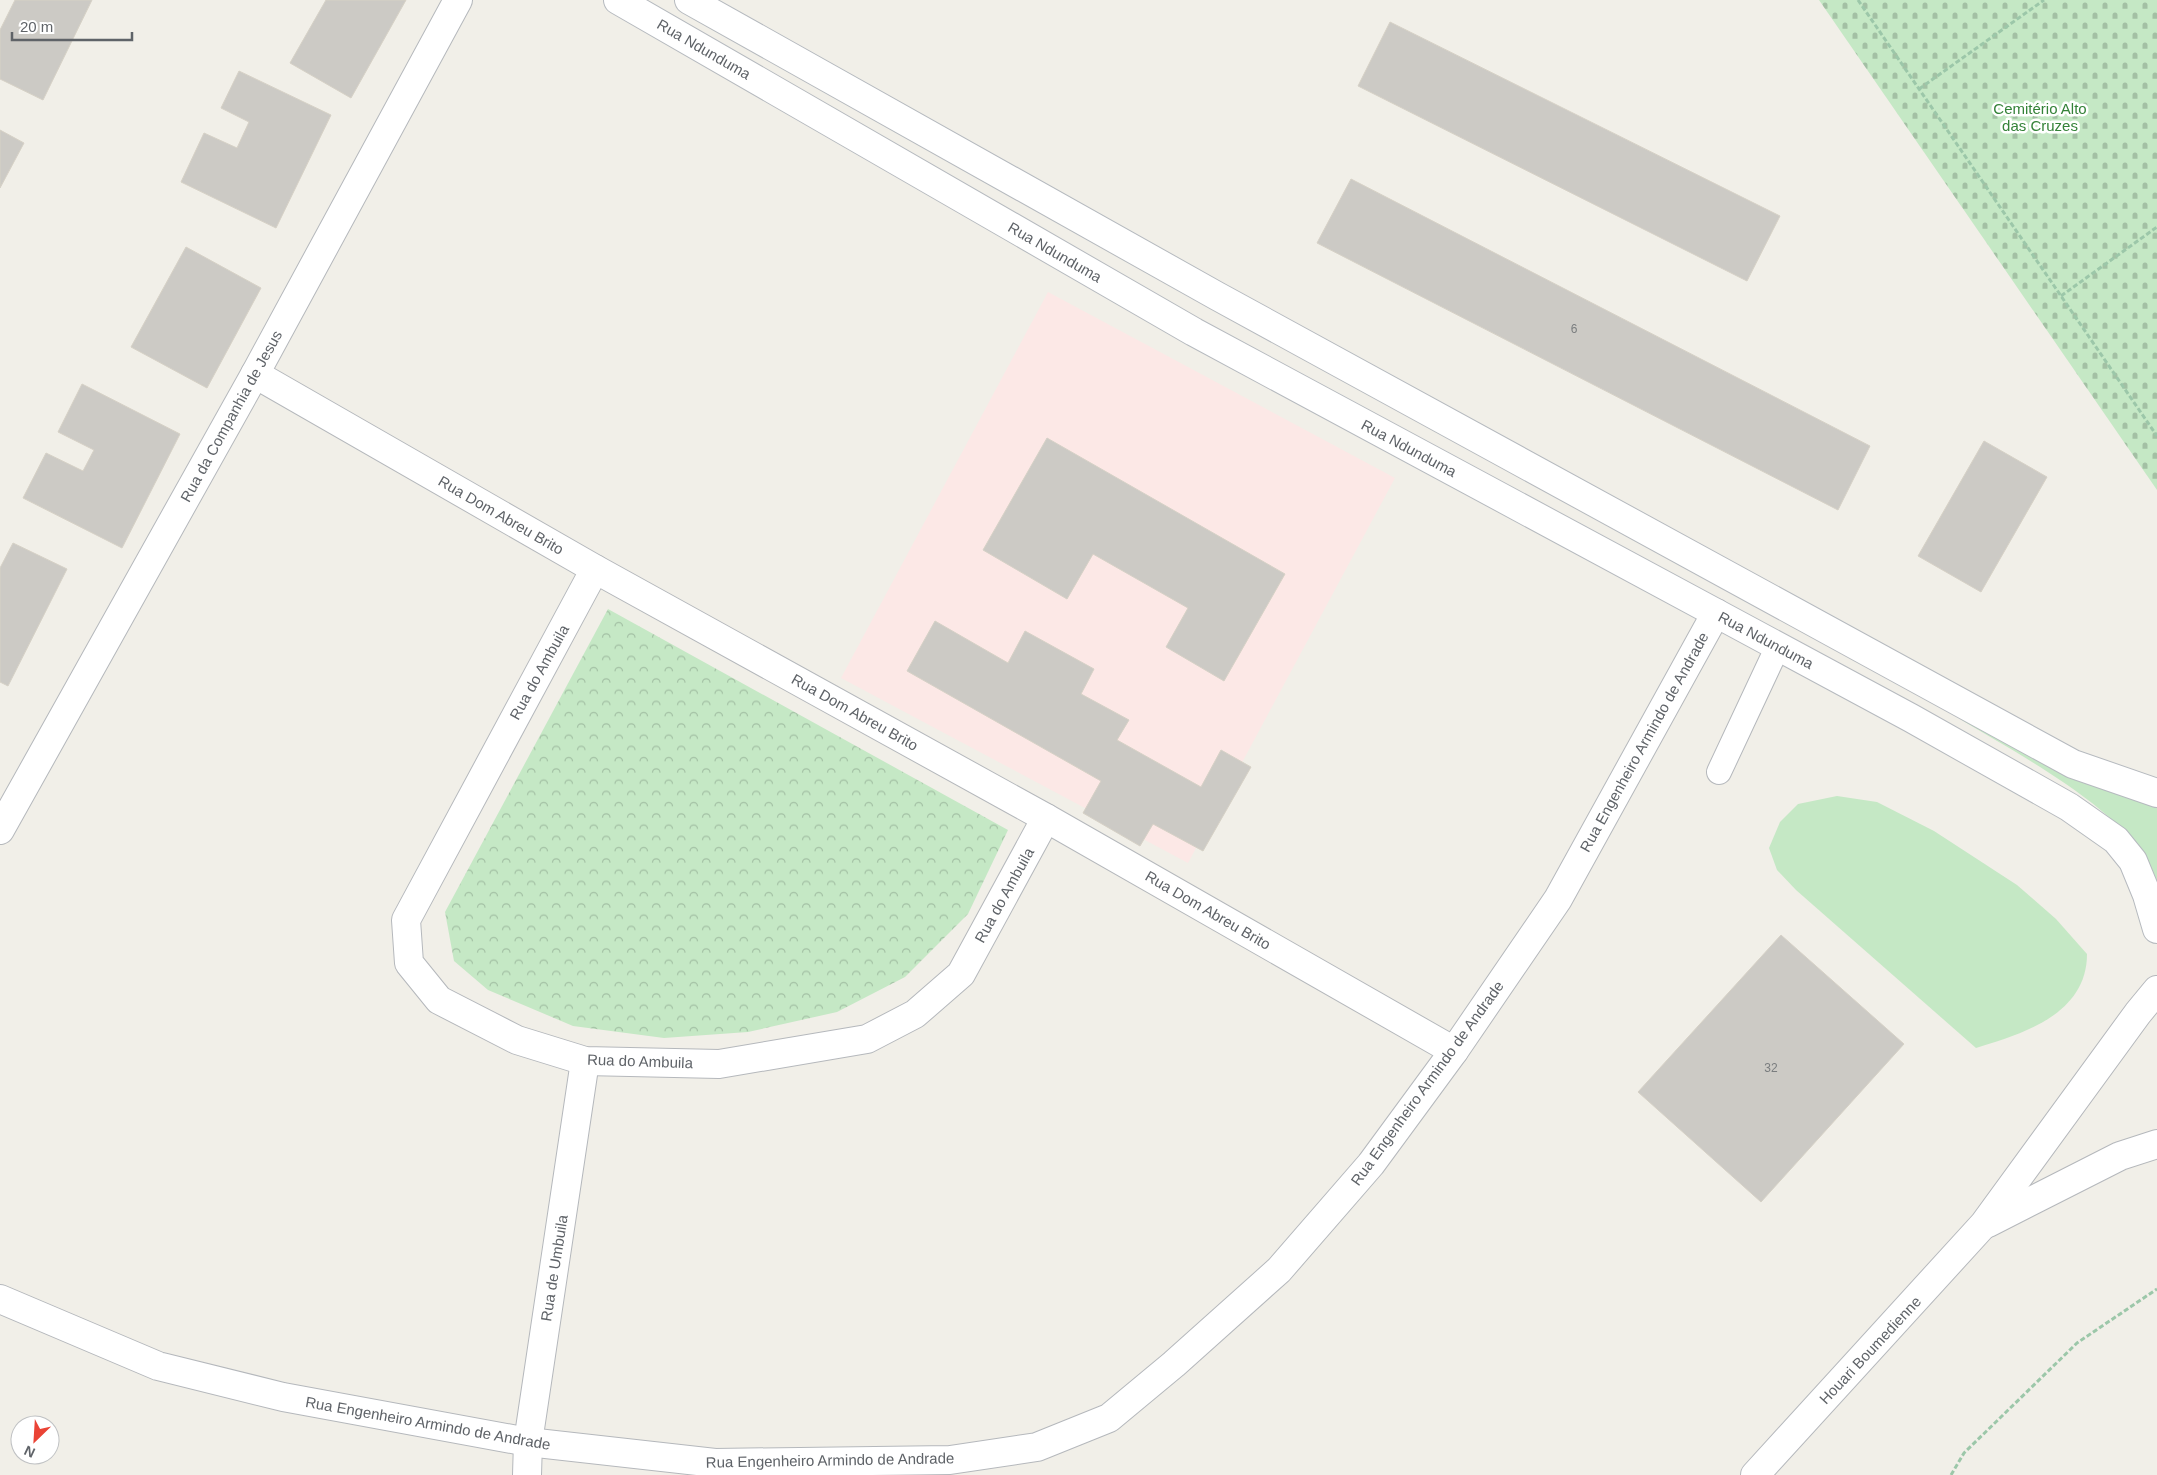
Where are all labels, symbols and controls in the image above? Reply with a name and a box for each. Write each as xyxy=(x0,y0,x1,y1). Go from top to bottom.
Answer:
scale bar xyxy=(12,10,132,42)
street label: Rua Ndunduma xyxy=(654,15,754,83)
text: 20 m xyxy=(20,18,53,35)
park label: Cemitério Alto das Cruzes xyxy=(1993,100,2087,134)
street label: Rua Ndunduma xyxy=(1005,218,1105,286)
house number: 6 xyxy=(1571,322,1578,336)
street label: Rua da Companhia de Jesus xyxy=(177,327,285,505)
street label: Rua Ndunduma xyxy=(1359,416,1460,480)
street label: Rua Dom Abreu Brito xyxy=(435,472,567,558)
street label: Rua Ndunduma xyxy=(1716,608,1817,672)
street label: Rua do Ambuila xyxy=(506,621,572,722)
street label: Rua Engenheiro Armindo de Andrade xyxy=(1576,629,1712,855)
street label: Rua Dom Abreu Brito xyxy=(789,670,921,754)
street label: Rua do Ambuila xyxy=(971,844,1037,945)
street label: Rua Dom Abreu Brito xyxy=(1142,867,1274,953)
street label: Rua Engenheiro Armindo de Andrade xyxy=(1347,977,1507,1189)
street label: Rua do Ambuila xyxy=(587,1051,694,1071)
house number: 32 xyxy=(1764,1061,1778,1075)
street label: Rua de Umbuila xyxy=(537,1213,571,1322)
street label: Houari Boumedienne xyxy=(1816,1293,1924,1407)
street label: Rua Engenheiro Armindo de Andrade xyxy=(304,1393,552,1453)
north arrow xyxy=(10,1415,60,1465)
text: N xyxy=(22,1442,37,1461)
street label: Rua Engenheiro Armindo de Andrade xyxy=(706,1449,954,1471)

